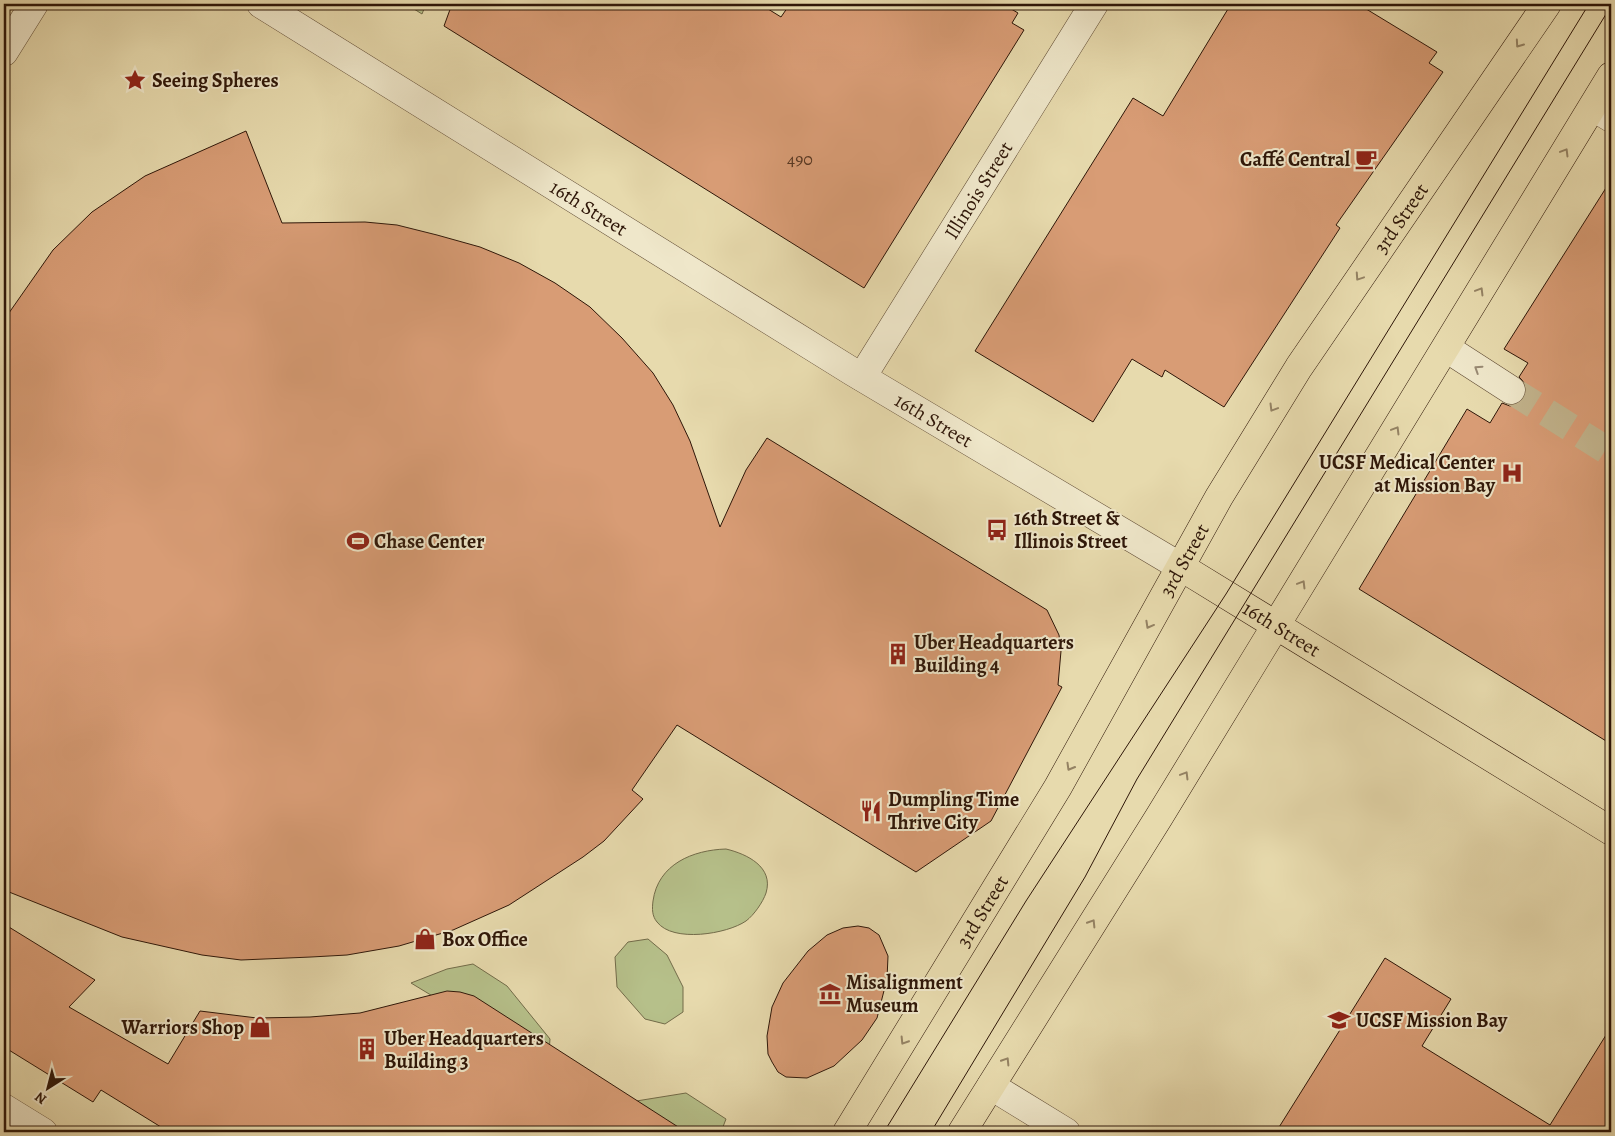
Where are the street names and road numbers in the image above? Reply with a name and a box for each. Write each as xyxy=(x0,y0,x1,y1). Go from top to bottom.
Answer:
street label: Illinois Street xyxy=(938,136,1019,244)
street label: 16th Street xyxy=(545,174,633,243)
street label: 3rd Street xyxy=(1367,178,1435,259)
street label: 16th Street xyxy=(889,387,978,454)
street label: 3rd Street xyxy=(1153,519,1216,602)
street label: 16th Street xyxy=(1237,595,1326,664)
street label: 3rd Street xyxy=(950,870,1015,952)

